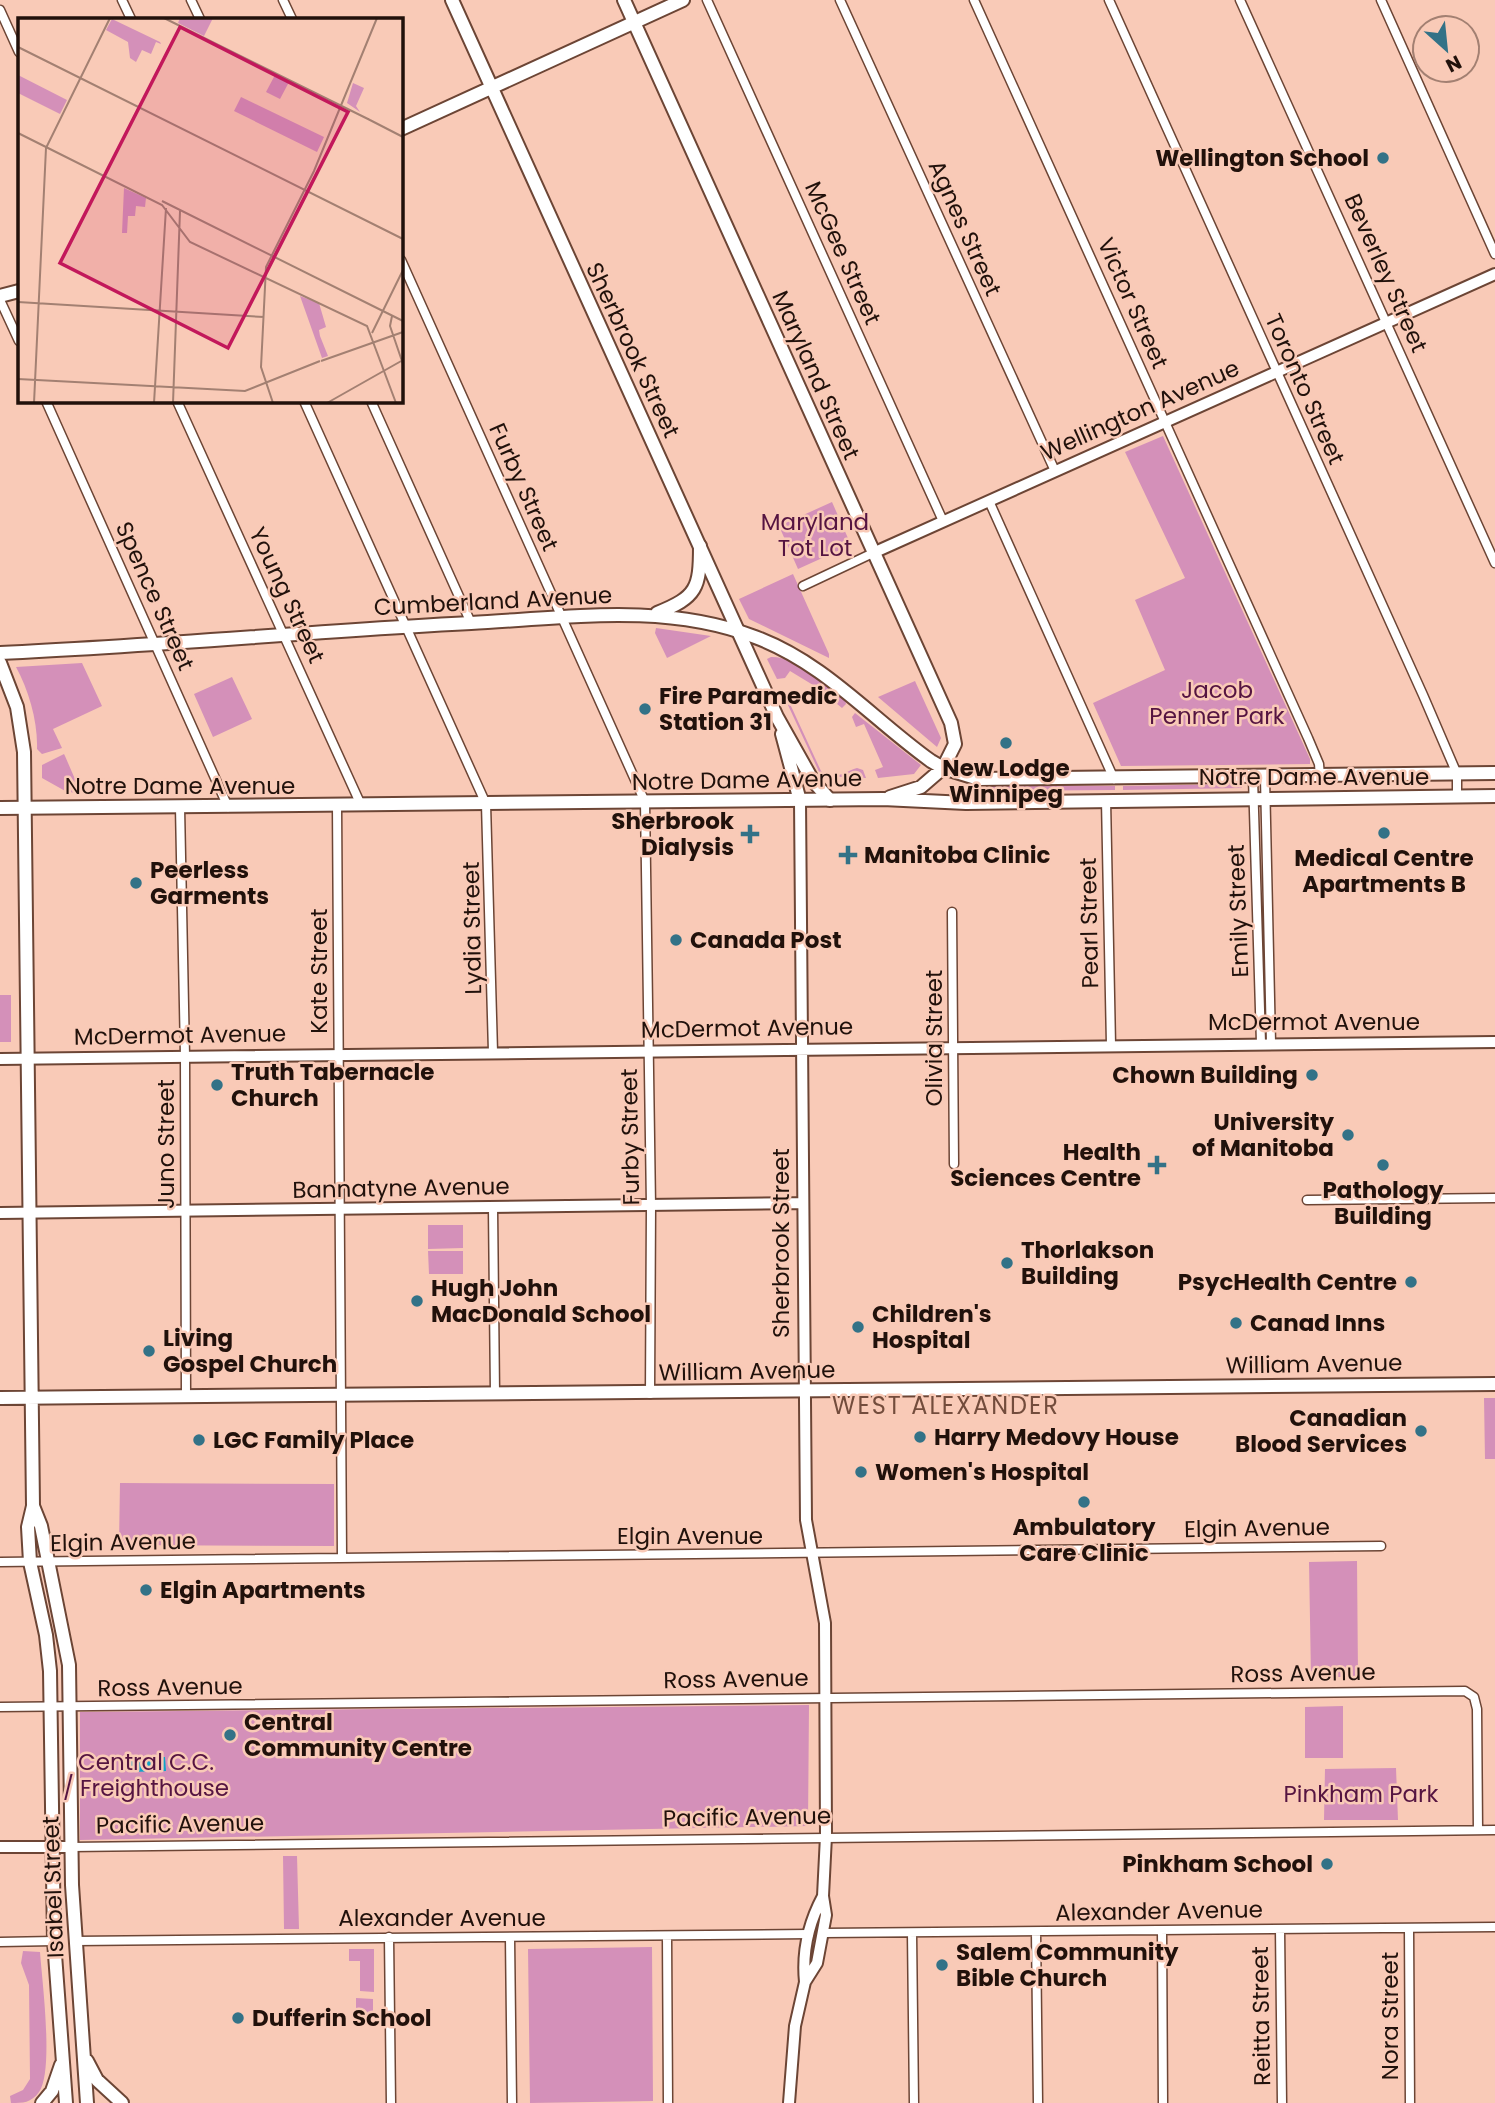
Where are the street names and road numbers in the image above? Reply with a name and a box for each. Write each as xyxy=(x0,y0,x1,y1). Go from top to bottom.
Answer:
street label: Agnes Street xyxy=(921,155,1009,301)
street label: McGee Street xyxy=(797,176,889,330)
street label: Beverley Street xyxy=(1337,189,1435,357)
street label: Victor Street xyxy=(1090,232,1176,374)
street label: Sherbrook Street xyxy=(578,257,688,443)
street label: Maryland Street xyxy=(764,285,868,465)
street label: Toronto Street xyxy=(1257,309,1353,469)
street label: Wellington Avenue xyxy=(1036,352,1244,468)
street label: Furby Street xyxy=(482,418,566,556)
street label: Spence Street xyxy=(108,517,202,675)
street label: Young Street xyxy=(242,522,332,668)
street label: Cumberland Avenue xyxy=(373,579,613,623)
street label: Notre Dame Avenue xyxy=(1199,761,1429,793)
street label: Notre Dame Avenue xyxy=(631,762,863,798)
street label: Notre Dame Avenue xyxy=(65,770,295,802)
street label: Emily Street xyxy=(1220,844,1256,978)
street label: Pearl Street xyxy=(1072,857,1106,989)
street label: Lydia Street xyxy=(455,861,489,995)
street label: Kate Street xyxy=(303,908,335,1034)
street label: Olivia Street xyxy=(918,970,950,1107)
street label: McDermot Avenue xyxy=(1208,1006,1420,1038)
street label: McDermot Avenue xyxy=(641,1010,853,1046)
street label: McDermot Avenue xyxy=(74,1017,286,1053)
street label: Furby Street xyxy=(613,1068,647,1206)
street label: Juno Street xyxy=(150,1079,182,1209)
street label: Sherbrook Street xyxy=(765,1148,797,1338)
street label: Bannatyne Avenue xyxy=(292,1170,510,1206)
street label: William Avenue xyxy=(1225,1346,1403,1382)
street label: William Avenue xyxy=(658,1353,836,1389)
street label: Elgin Avenue xyxy=(1184,1511,1330,1545)
street label: Elgin Avenue xyxy=(617,1520,763,1552)
street label: Elgin Avenue xyxy=(50,1525,196,1559)
street label: Ross Avenue xyxy=(1230,1656,1376,1690)
street label: Ross Avenue xyxy=(663,1662,809,1696)
street label: Ross Avenue xyxy=(97,1670,243,1704)
street label: Pacific Avenue xyxy=(663,1800,831,1834)
street label: Pacific Avenue xyxy=(96,1807,264,1841)
street label: Isabel Street xyxy=(35,1815,71,1959)
street label: Alexander Avenue xyxy=(1055,1893,1263,1929)
street label: Alexander Avenue xyxy=(338,1902,546,1934)
street label: Reitta Street xyxy=(1244,1946,1278,2086)
street label: Nora Street xyxy=(1374,1952,1406,2080)

